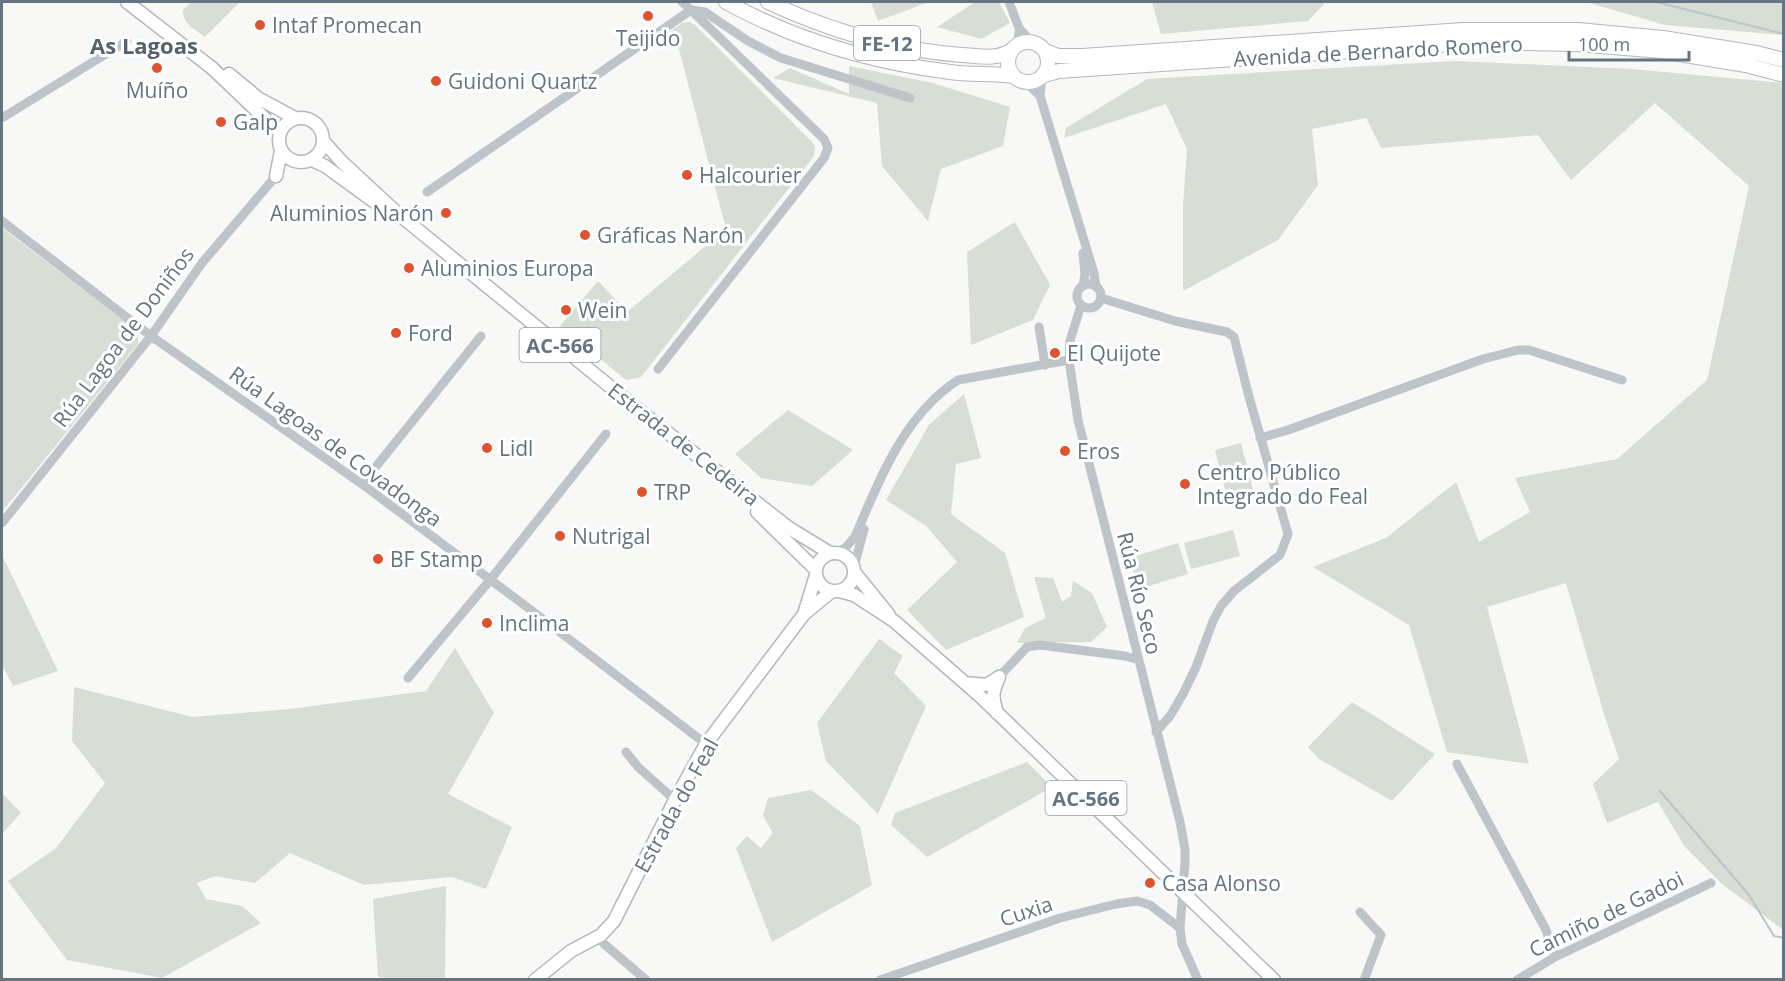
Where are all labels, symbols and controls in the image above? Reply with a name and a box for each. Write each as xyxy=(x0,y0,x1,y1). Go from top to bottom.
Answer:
marker: Teijido xyxy=(641,9,655,23)
place label: Intaf Promecan xyxy=(272,11,422,39)
marker: Intaf Promecan xyxy=(253,18,267,32)
place label: Teijido xyxy=(616,24,680,52)
scale bar xyxy=(1569,24,1689,62)
road number: FE-12 xyxy=(854,26,920,60)
street label: Avenida de Bernardo Romero xyxy=(1233,29,1523,73)
district label: As Lagoas xyxy=(90,30,198,60)
text: 100 m xyxy=(1578,32,1630,56)
marker: Muíño xyxy=(150,61,164,75)
place label: Guidoni Quartz xyxy=(448,67,598,95)
marker: Guidoni Quartz xyxy=(429,74,443,88)
place label: Muíño xyxy=(126,76,188,104)
place label: Galp xyxy=(233,108,278,136)
marker: Galp xyxy=(214,115,228,129)
place label: Halcourier xyxy=(699,161,802,189)
marker: Halcourier xyxy=(680,168,694,182)
place label: Aluminios Narón xyxy=(270,199,434,227)
marker: Aluminios Narón xyxy=(439,206,453,220)
place label: Gráficas Narón xyxy=(597,221,744,249)
marker: Gráficas Narón xyxy=(578,228,592,242)
street label: Rúa Lagoa de Doniños xyxy=(46,241,200,433)
place label: Aluminios Europa xyxy=(421,254,594,282)
marker: Aluminios Europa xyxy=(402,261,416,275)
place label: Wein xyxy=(578,296,627,324)
marker: Wein xyxy=(559,303,573,317)
place label: Ford xyxy=(408,319,453,347)
marker: Ford xyxy=(389,326,403,340)
road number: AC-566 xyxy=(520,328,600,362)
place label: El Quijote xyxy=(1067,339,1161,367)
marker: El Quijote xyxy=(1048,346,1062,360)
street label: Rúa Lagoas de Covadonga xyxy=(224,359,448,533)
street label: Estrada de Cedeira xyxy=(603,376,765,512)
place label: Lidl xyxy=(499,434,533,462)
place label: Eros xyxy=(1077,437,1120,465)
marker: Lidl xyxy=(480,441,494,455)
marker: Eros xyxy=(1058,444,1072,458)
place label: Centro Público Integrado do Feal xyxy=(1197,458,1368,510)
marker: Centro Público Integrado do Feal xyxy=(1178,477,1192,491)
place label: TRP xyxy=(654,478,691,506)
marker: TRP xyxy=(635,485,649,499)
place label: Nutrigal xyxy=(572,522,650,550)
marker: Nutrigal xyxy=(553,529,567,543)
street label: Rúa Río Seco xyxy=(1111,529,1169,657)
place label: BF Stamp xyxy=(390,545,483,573)
marker: BF Stamp xyxy=(371,552,385,566)
place label: Inclima xyxy=(499,609,570,637)
marker: Inclima xyxy=(480,616,494,630)
street label: Estrada do Feal xyxy=(627,733,725,877)
road number: AC-566 xyxy=(1046,781,1126,815)
street label: Camiño de Gadoi xyxy=(1524,865,1688,963)
place label: Casa Alonso xyxy=(1162,869,1281,897)
marker: Casa Alonso xyxy=(1143,876,1157,890)
street label: Cuxia xyxy=(996,889,1056,933)

